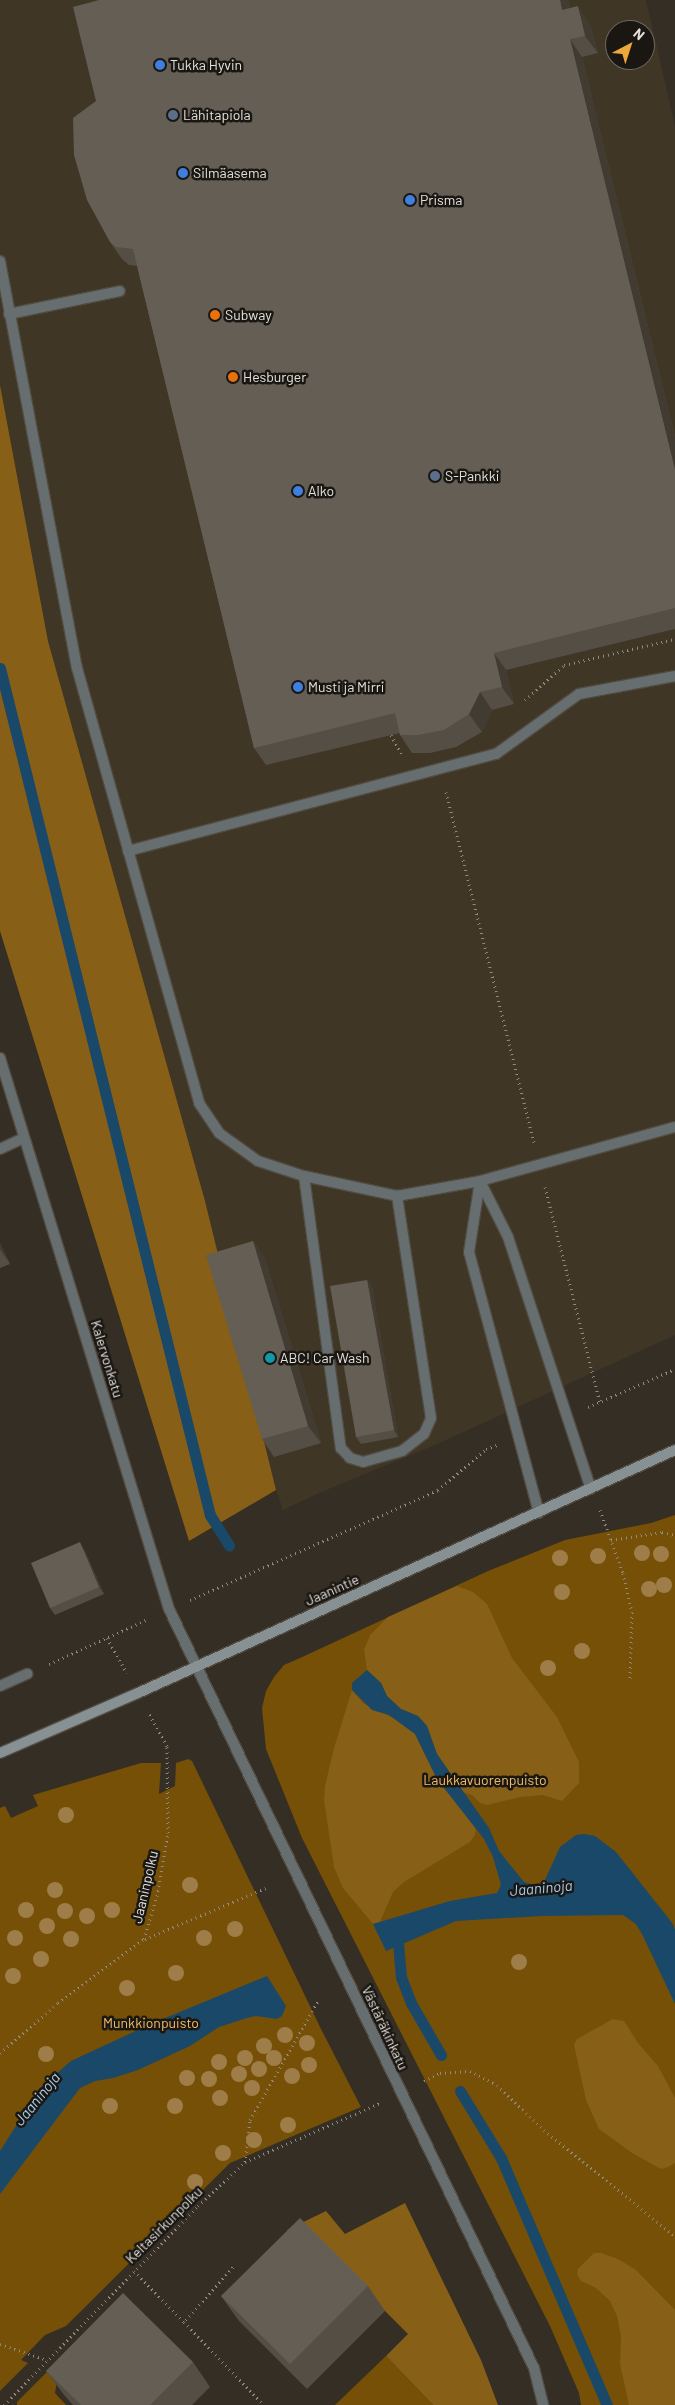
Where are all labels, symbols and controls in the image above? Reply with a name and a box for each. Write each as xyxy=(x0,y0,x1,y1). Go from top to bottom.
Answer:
north arrow xyxy=(605,20,655,70)
text: N xyxy=(630,24,648,43)
place label: Tukka Hyvin xyxy=(170,57,242,73)
marker: Tukka Hyvin xyxy=(154,59,166,71)
place label: Lähitapiola xyxy=(183,107,251,123)
marker: Lähitapiola xyxy=(167,109,179,121)
place label: Silmäasema xyxy=(193,165,267,181)
marker: Silmäasema xyxy=(177,167,189,179)
place label: Prisma xyxy=(420,192,462,208)
marker: Prisma xyxy=(404,194,416,206)
place label: Subway xyxy=(225,307,272,323)
marker: Subway xyxy=(209,309,221,321)
place label: Hesburger xyxy=(243,369,306,385)
marker: Hesburger xyxy=(227,371,239,383)
place label: S-Pankki xyxy=(445,468,499,484)
marker: S-Pankki xyxy=(429,470,441,482)
place label: Alko xyxy=(308,483,334,499)
marker: Alko xyxy=(292,485,304,497)
place label: Musti ja Mirri xyxy=(308,679,384,695)
marker: Musti ja Mirri xyxy=(292,681,304,693)
street label: Kalervonkatu xyxy=(87,1318,127,1400)
place label: ABC! Car Wash xyxy=(280,1350,370,1366)
marker: ABC! Car Wash xyxy=(264,1352,276,1364)
street label: Jaanintie xyxy=(302,1571,362,1609)
park label: Laukkavuorenpuisto xyxy=(423,1772,547,1788)
street label: Jaaninpolku xyxy=(128,1849,162,1925)
water label: Jaaninoja xyxy=(509,1876,573,1900)
street label: Västäräkinkatu xyxy=(358,1983,412,2073)
park label: Munkkionpuisto xyxy=(103,2015,199,2031)
water label: Jaaninoja xyxy=(10,2069,64,2129)
street label: Keltasirkunpolku xyxy=(122,2183,206,2267)

